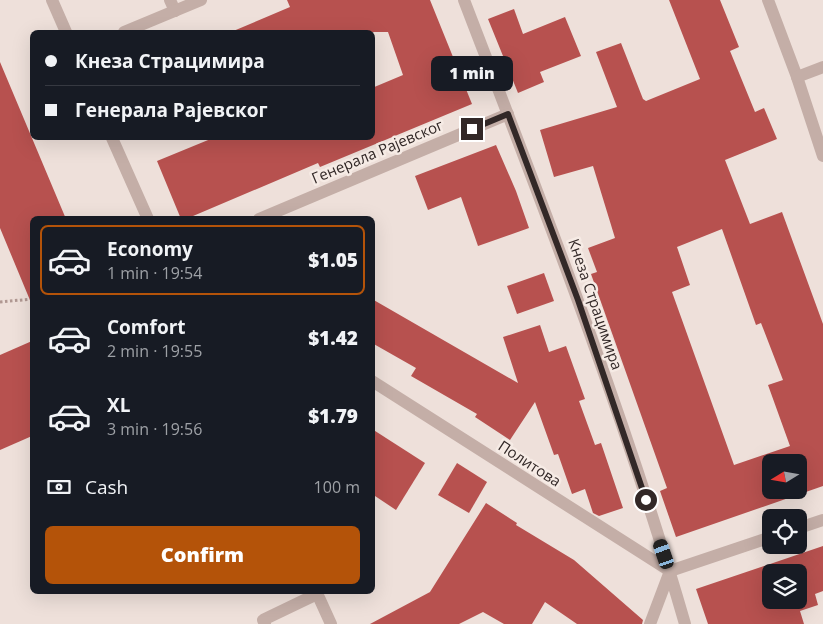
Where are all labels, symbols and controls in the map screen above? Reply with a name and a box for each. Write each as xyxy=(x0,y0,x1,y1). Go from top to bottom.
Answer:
text: Кнеза Страцимира xyxy=(75,48,265,74)
callout: 1 min xyxy=(431,56,513,92)
text: 1 min xyxy=(449,62,495,84)
text: Генерала Рајевског xyxy=(75,97,268,123)
street label: Генерала Рајевског xyxy=(308,114,446,188)
route end xyxy=(461,118,483,140)
text: Economy xyxy=(107,236,193,262)
street label: Кнеза Страцимира xyxy=(564,236,628,372)
icon: car xyxy=(47,238,92,283)
text: $1.05 xyxy=(308,247,358,273)
text: 1 min · 19:54 xyxy=(107,262,202,284)
text: Comfort xyxy=(107,314,186,340)
icon: car xyxy=(47,316,92,361)
text: $1.42 xyxy=(308,325,358,351)
text: 2 min · 19:55 xyxy=(107,340,202,362)
text: XL xyxy=(107,392,130,418)
icon: car xyxy=(47,394,92,439)
text: $1.79 xyxy=(308,403,358,429)
text: 3 min · 19:56 xyxy=(107,418,202,440)
street label: Политова xyxy=(495,435,565,491)
north arrow xyxy=(762,454,808,499)
map controls xyxy=(762,454,807,609)
icon: cash xyxy=(45,473,73,501)
text: Cash xyxy=(85,474,128,500)
text: 100 m xyxy=(314,476,360,498)
route start xyxy=(635,489,657,511)
button: locate xyxy=(762,509,807,554)
button: Confirm xyxy=(45,526,360,584)
car xyxy=(652,537,675,571)
button: layers xyxy=(762,564,807,609)

